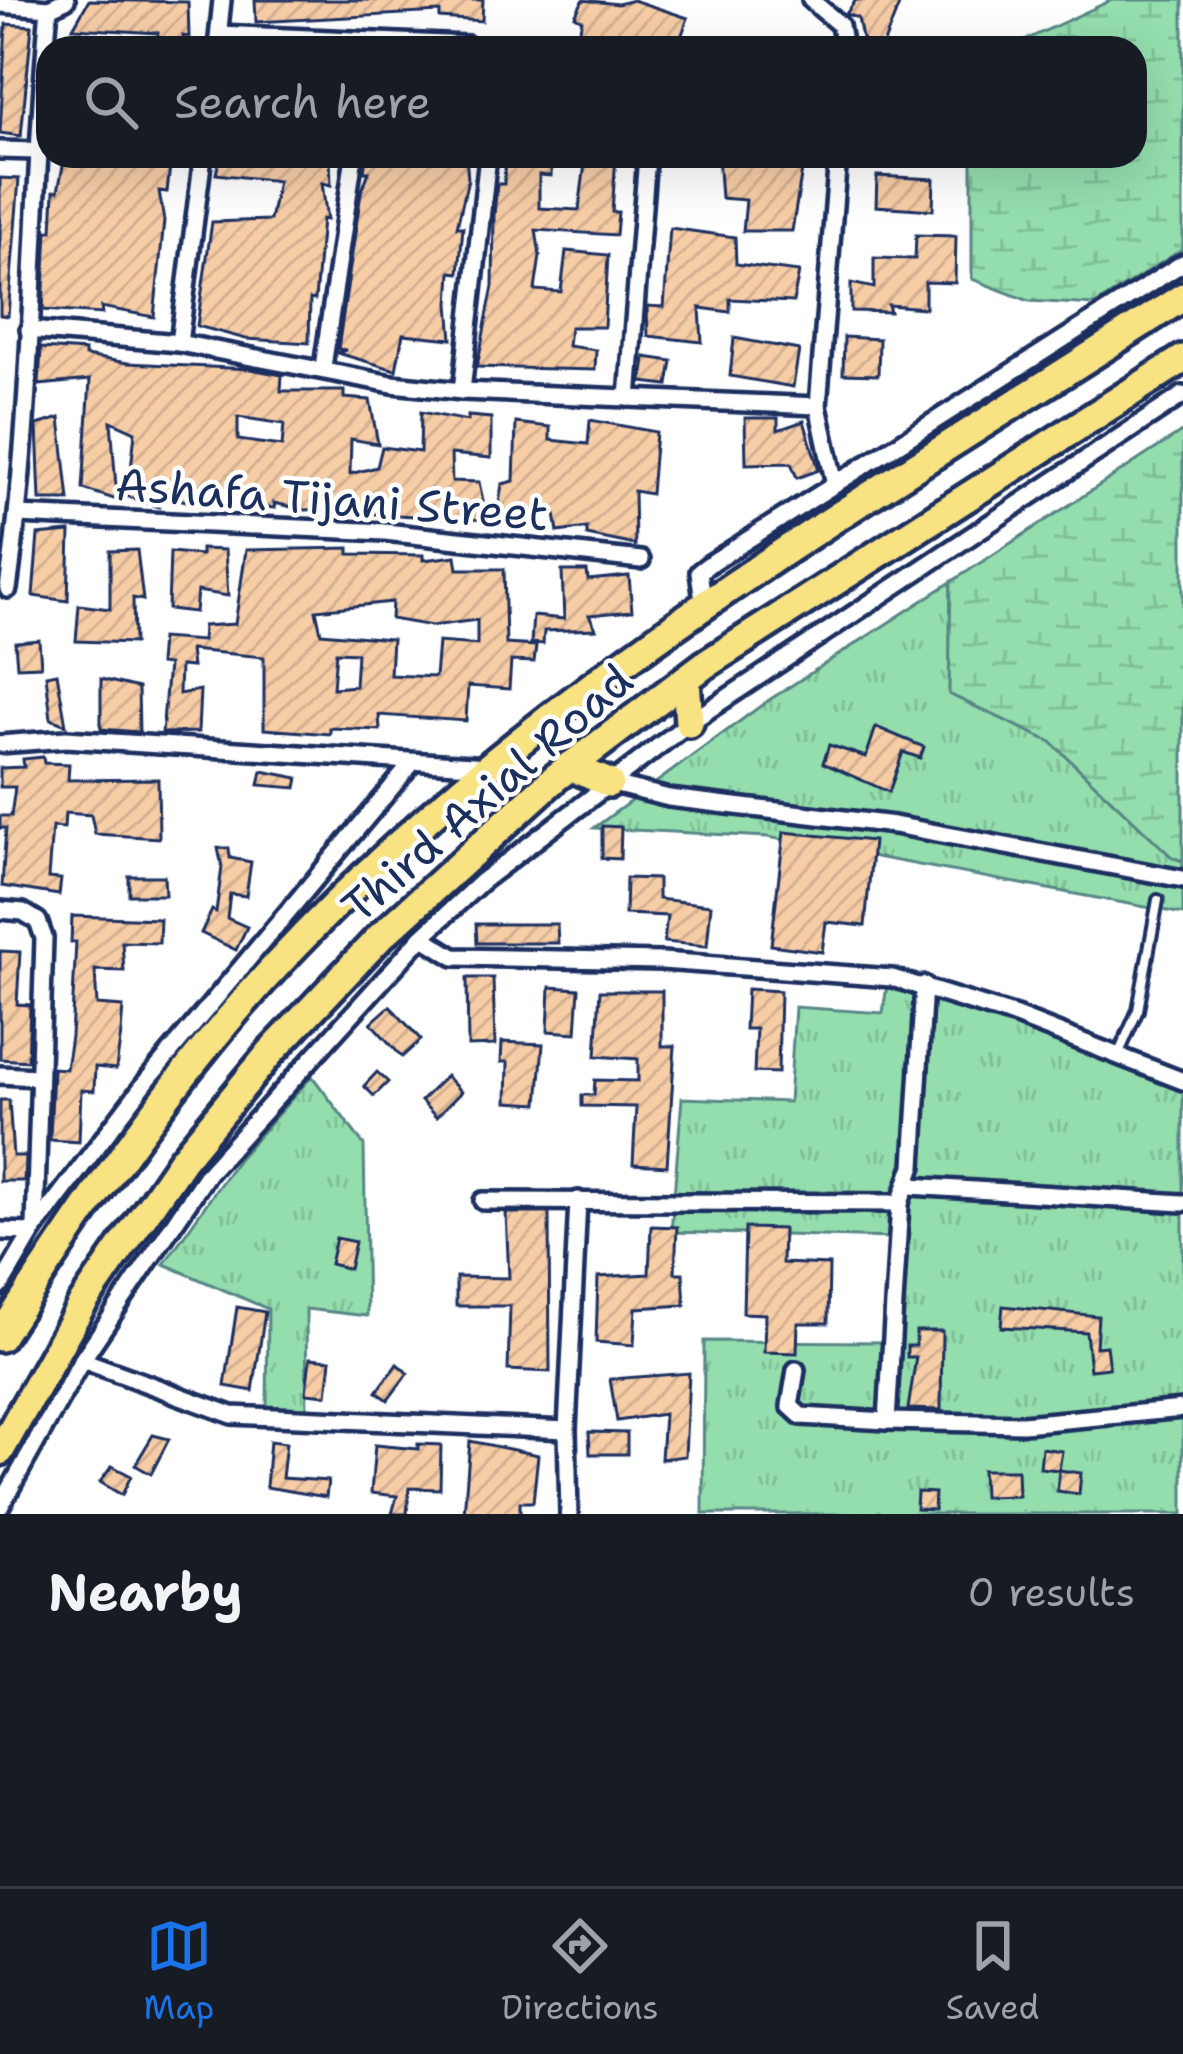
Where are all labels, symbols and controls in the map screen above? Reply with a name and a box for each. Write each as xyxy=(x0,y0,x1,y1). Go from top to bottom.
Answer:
search box xyxy=(36,36,1147,168)
icon: search xyxy=(78,69,144,135)
text: Search here xyxy=(174,72,431,132)
street label: Ashafa Tijani Street xyxy=(114,454,550,544)
street label: Third Axial Road xyxy=(329,650,645,936)
text: Nearby xyxy=(48,1558,243,1626)
text: 0 results xyxy=(968,1566,1135,1618)
tab: Map xyxy=(144,1913,214,2030)
tab: Directions xyxy=(501,1913,659,2030)
tab: Saved xyxy=(946,1913,1039,2030)

